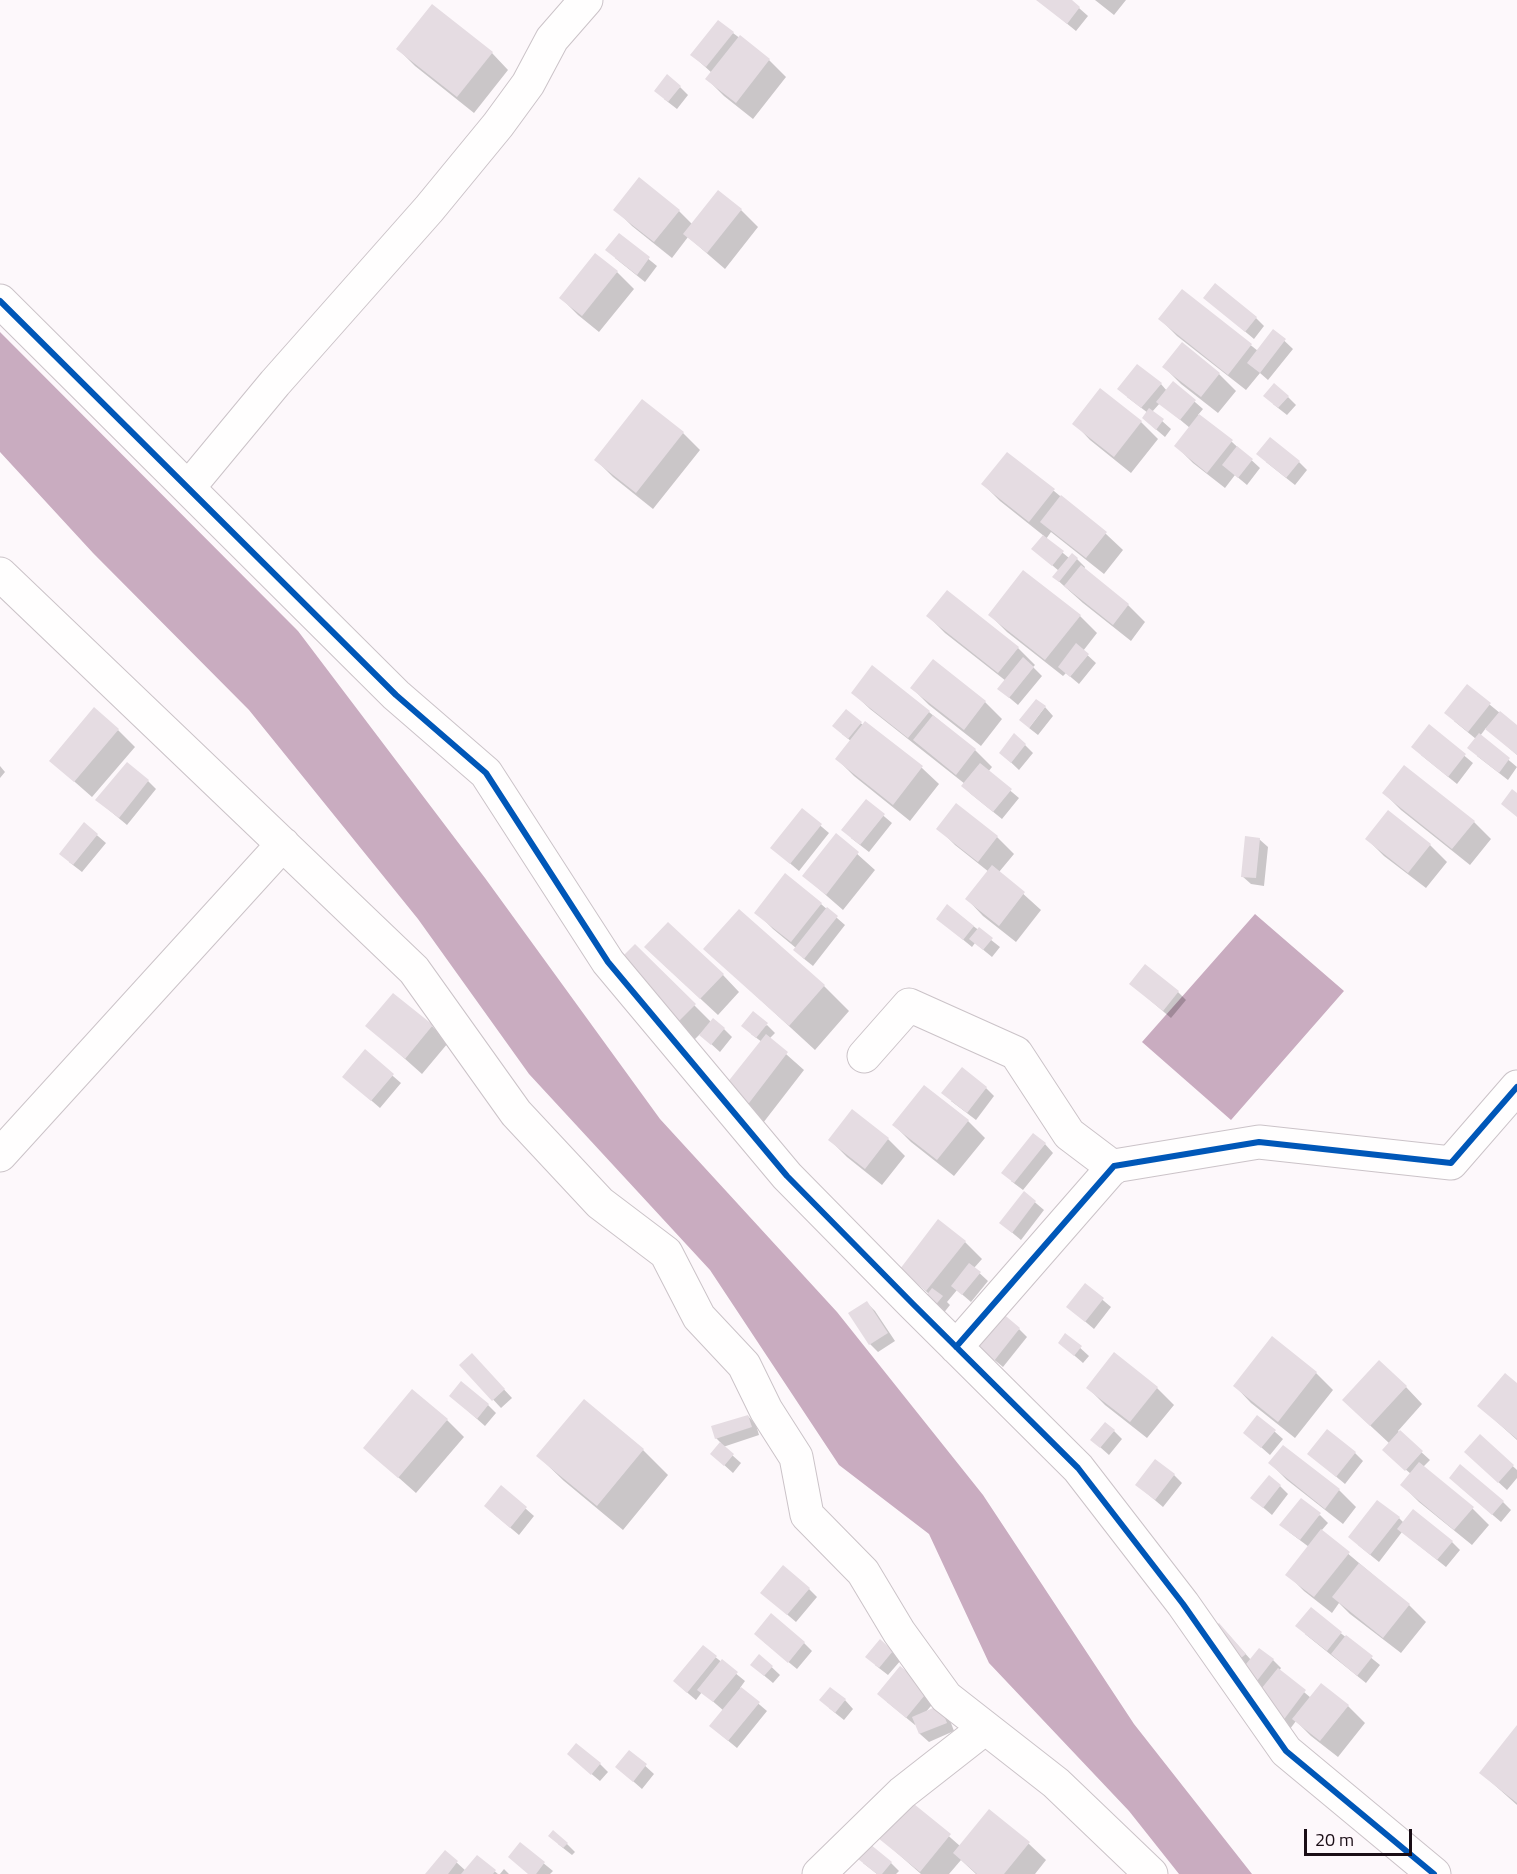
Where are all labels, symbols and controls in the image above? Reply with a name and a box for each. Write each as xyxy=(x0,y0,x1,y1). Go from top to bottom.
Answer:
scale bar xyxy=(1307,1817,1415,1855)
text: 20 m xyxy=(1315,1826,1354,1853)

